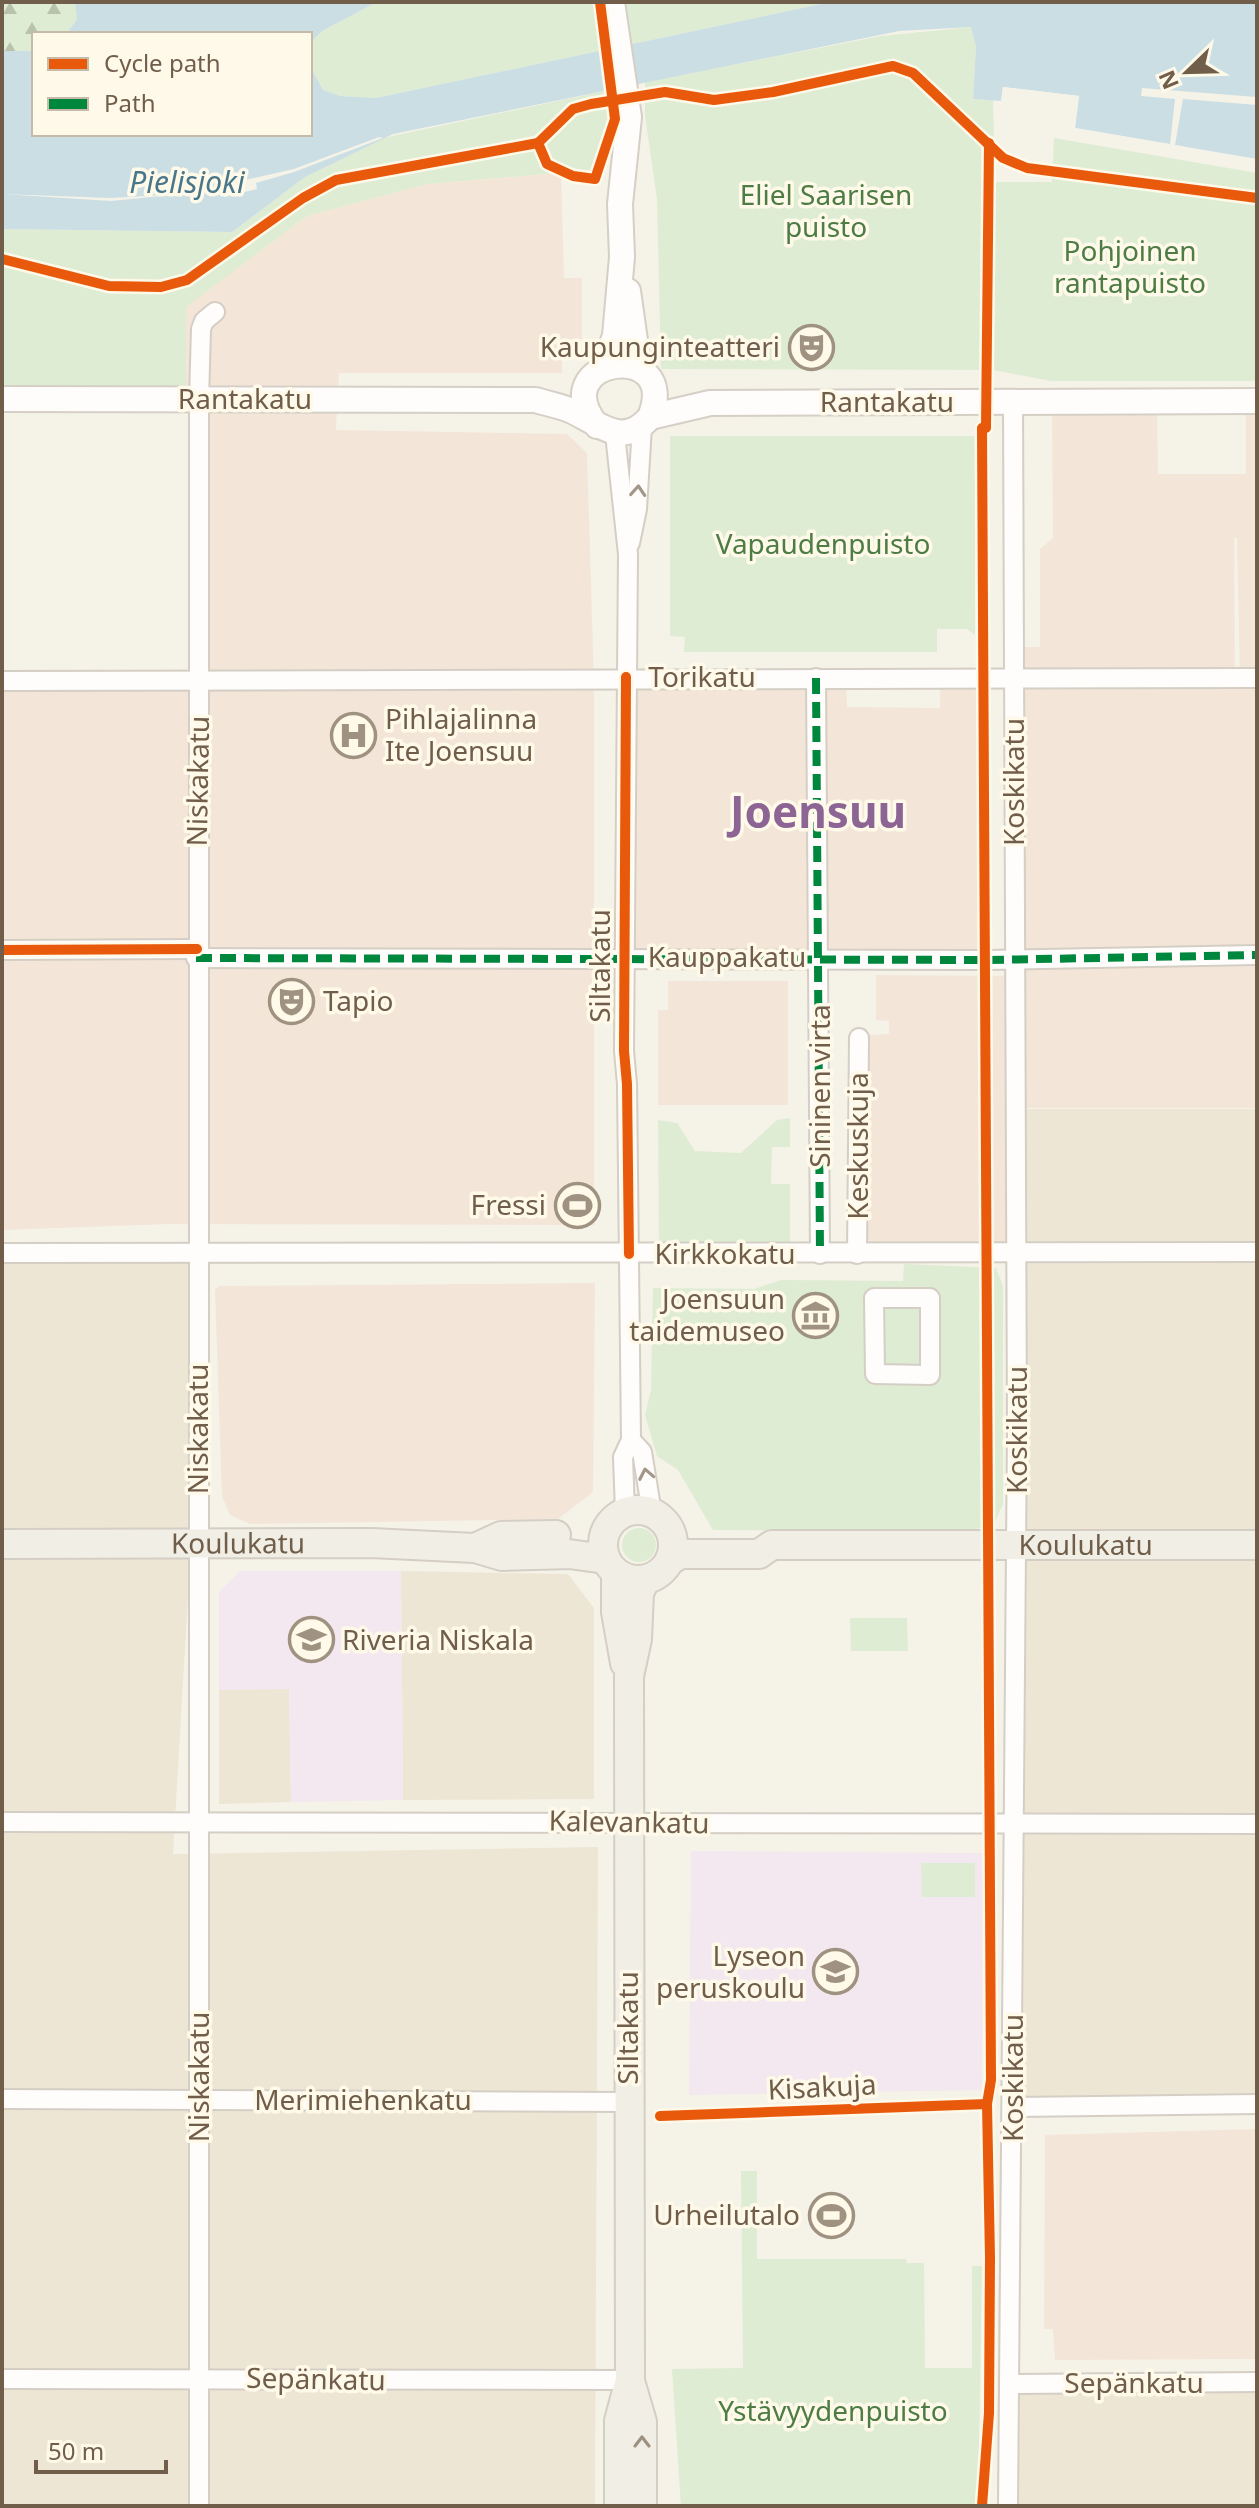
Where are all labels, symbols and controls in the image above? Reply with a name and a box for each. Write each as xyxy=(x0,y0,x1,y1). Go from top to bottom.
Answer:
legend xyxy=(32,32,312,136)
north arrow xyxy=(1147,32,1227,112)
text: Cycle path xyxy=(104,46,221,79)
text: N xyxy=(1150,66,1185,94)
text: Path xyxy=(104,86,155,119)
water label: Pielisjoki xyxy=(129,161,246,202)
park label: Eliel Saarisen puisto xyxy=(740,175,912,245)
park label: Pohjoinen rantapuisto xyxy=(1054,231,1206,301)
theatre icon: Kaupunginteatteri xyxy=(787,323,835,371)
place label: Kaupunginteatteri xyxy=(540,327,780,365)
street label: Rantakatu xyxy=(178,379,312,417)
street label: Rantakatu xyxy=(820,382,954,420)
one-way arrow xyxy=(629,484,646,497)
park label: Vapaudenpuisto xyxy=(716,524,930,562)
street label: Torikatu xyxy=(648,657,756,695)
place label: Pihlajalinna Ite Joensuu xyxy=(385,699,537,769)
hospital icon: Pihlajalinna Ite Joensuu xyxy=(330,711,378,759)
street label: Niskakatu xyxy=(177,715,217,847)
street label: Koskikatu xyxy=(994,718,1032,846)
district label: Joensuu xyxy=(726,781,906,841)
street label: Siltakatu xyxy=(580,909,618,1023)
street label: Kauppakatu xyxy=(648,937,806,975)
theatre icon: Tapio xyxy=(268,977,316,1025)
place label: Tapio xyxy=(323,981,393,1019)
street label: Sininen virta xyxy=(800,1004,838,1168)
street label: Keskuskuja xyxy=(838,1072,876,1220)
sports icon: Fressi xyxy=(553,1181,601,1229)
place label: Fressi xyxy=(471,1185,546,1223)
street label: Kirkkokatu xyxy=(654,1234,796,1272)
place label: Joensuun taidemuseo xyxy=(629,1279,785,1349)
museum icon: Joensuun taidemuseo xyxy=(792,1291,840,1339)
street label: Niskakatu xyxy=(178,1364,216,1494)
street label: Koskikatu xyxy=(997,1366,1035,1494)
one-way arrow xyxy=(638,1468,655,1481)
street label: Koulukatu xyxy=(171,1523,305,1562)
street label: Koulukatu xyxy=(1019,1525,1153,1563)
school or university icon: Riveria Niskala xyxy=(287,1616,335,1664)
place label: Riveria Niskala xyxy=(342,1620,534,1658)
street label: Kalevankatu xyxy=(548,1801,710,1841)
place label: Lyseon peruskoulu xyxy=(656,1936,805,2006)
school or university icon: Lyseon peruskoulu xyxy=(812,1948,860,1996)
street label: Siltakatu xyxy=(608,1971,646,2085)
street label: Niskakatu xyxy=(179,2012,217,2142)
street label: Koskikatu xyxy=(993,2014,1031,2142)
street label: Kisakuja xyxy=(767,2064,877,2108)
street label: Merimiehenkatu xyxy=(254,2080,472,2118)
sports icon: Urheilutalo xyxy=(807,2191,855,2239)
place label: Urheilutalo xyxy=(653,2195,800,2233)
street label: Sepänkatu xyxy=(246,2358,386,2398)
street label: Sepänkatu xyxy=(1064,2363,1204,2401)
park label: Ystävyydenpuisto xyxy=(718,2391,948,2429)
scale bar xyxy=(36,2424,166,2474)
text: 50 m xyxy=(48,2434,104,2467)
one-way arrow xyxy=(633,2435,651,2448)

